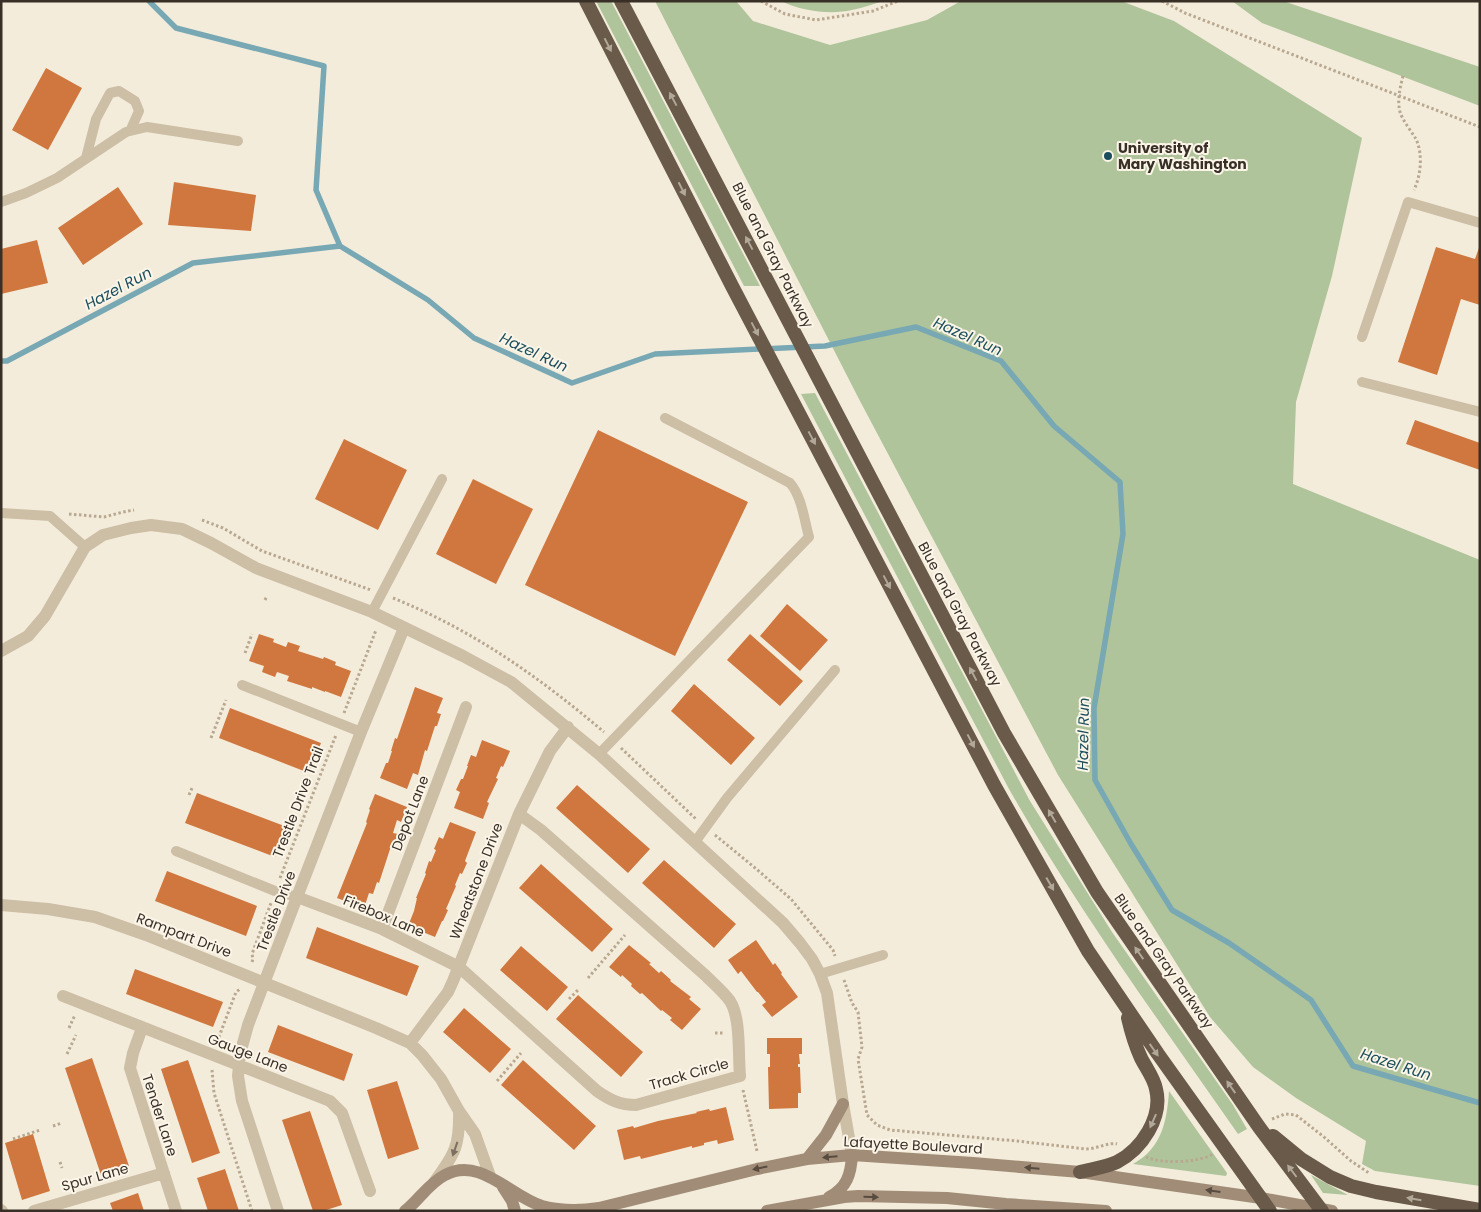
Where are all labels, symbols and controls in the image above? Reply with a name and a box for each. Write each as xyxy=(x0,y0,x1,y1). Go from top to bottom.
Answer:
one-way arrow xyxy=(604,37,612,52)
one-way arrow xyxy=(669,92,678,106)
place label: University of Mary Washington xyxy=(1118,138,1247,174)
marker: University of Mary Washington xyxy=(1102,150,1114,162)
street label: Blue and Gray Parkway xyxy=(728,179,819,331)
one-way arrow xyxy=(678,182,686,196)
one-way arrow xyxy=(745,236,753,250)
water label: Hazel Run xyxy=(81,262,155,314)
water label: Hazel Run xyxy=(930,312,1006,360)
one-way arrow xyxy=(751,322,759,336)
water label: Hazel Run xyxy=(496,327,572,377)
one-way arrow xyxy=(808,431,816,445)
street label: Blue and Gray Parkway xyxy=(913,538,1007,690)
one-way arrow xyxy=(883,575,891,589)
one-way arrow xyxy=(969,666,977,681)
water label: Hazel Run xyxy=(1072,697,1094,771)
one-way arrow xyxy=(967,734,975,749)
street label: Trestle Drive Trail xyxy=(268,743,328,861)
street label: Depot Lane xyxy=(387,772,434,853)
one-way arrow xyxy=(1048,809,1057,822)
street label: Wheatstone Drive xyxy=(444,819,508,942)
street label: Trestle Drive xyxy=(251,868,301,954)
one-way arrow xyxy=(1045,877,1054,890)
street label: Blue and Gray Parkway xyxy=(1110,889,1218,1033)
street label: Firebox Lane xyxy=(340,890,428,942)
street label: Rampart Drive xyxy=(134,908,235,962)
one-way arrow xyxy=(1134,946,1144,960)
street label: Gauge Lane xyxy=(205,1029,291,1078)
one-way arrow xyxy=(1150,1043,1159,1056)
water label: Hazel Run xyxy=(1358,1043,1434,1085)
street label: Track Circle xyxy=(647,1053,731,1095)
street label: Tender Lane xyxy=(137,1071,183,1159)
one-way arrow xyxy=(1226,1080,1236,1093)
one-way arrow xyxy=(1148,1114,1156,1128)
street label: Lafayette Boulevard xyxy=(843,1131,983,1159)
one-way arrow xyxy=(451,1142,459,1157)
one-way arrow xyxy=(821,1153,837,1161)
street label: Spur Lane xyxy=(59,1158,131,1196)
one-way arrow xyxy=(1023,1164,1039,1172)
one-way arrow xyxy=(751,1165,767,1173)
one-way arrow xyxy=(1287,1165,1298,1178)
one-way arrow xyxy=(1204,1187,1220,1195)
one-way arrow xyxy=(863,1193,879,1201)
one-way arrow xyxy=(1406,1194,1422,1202)

